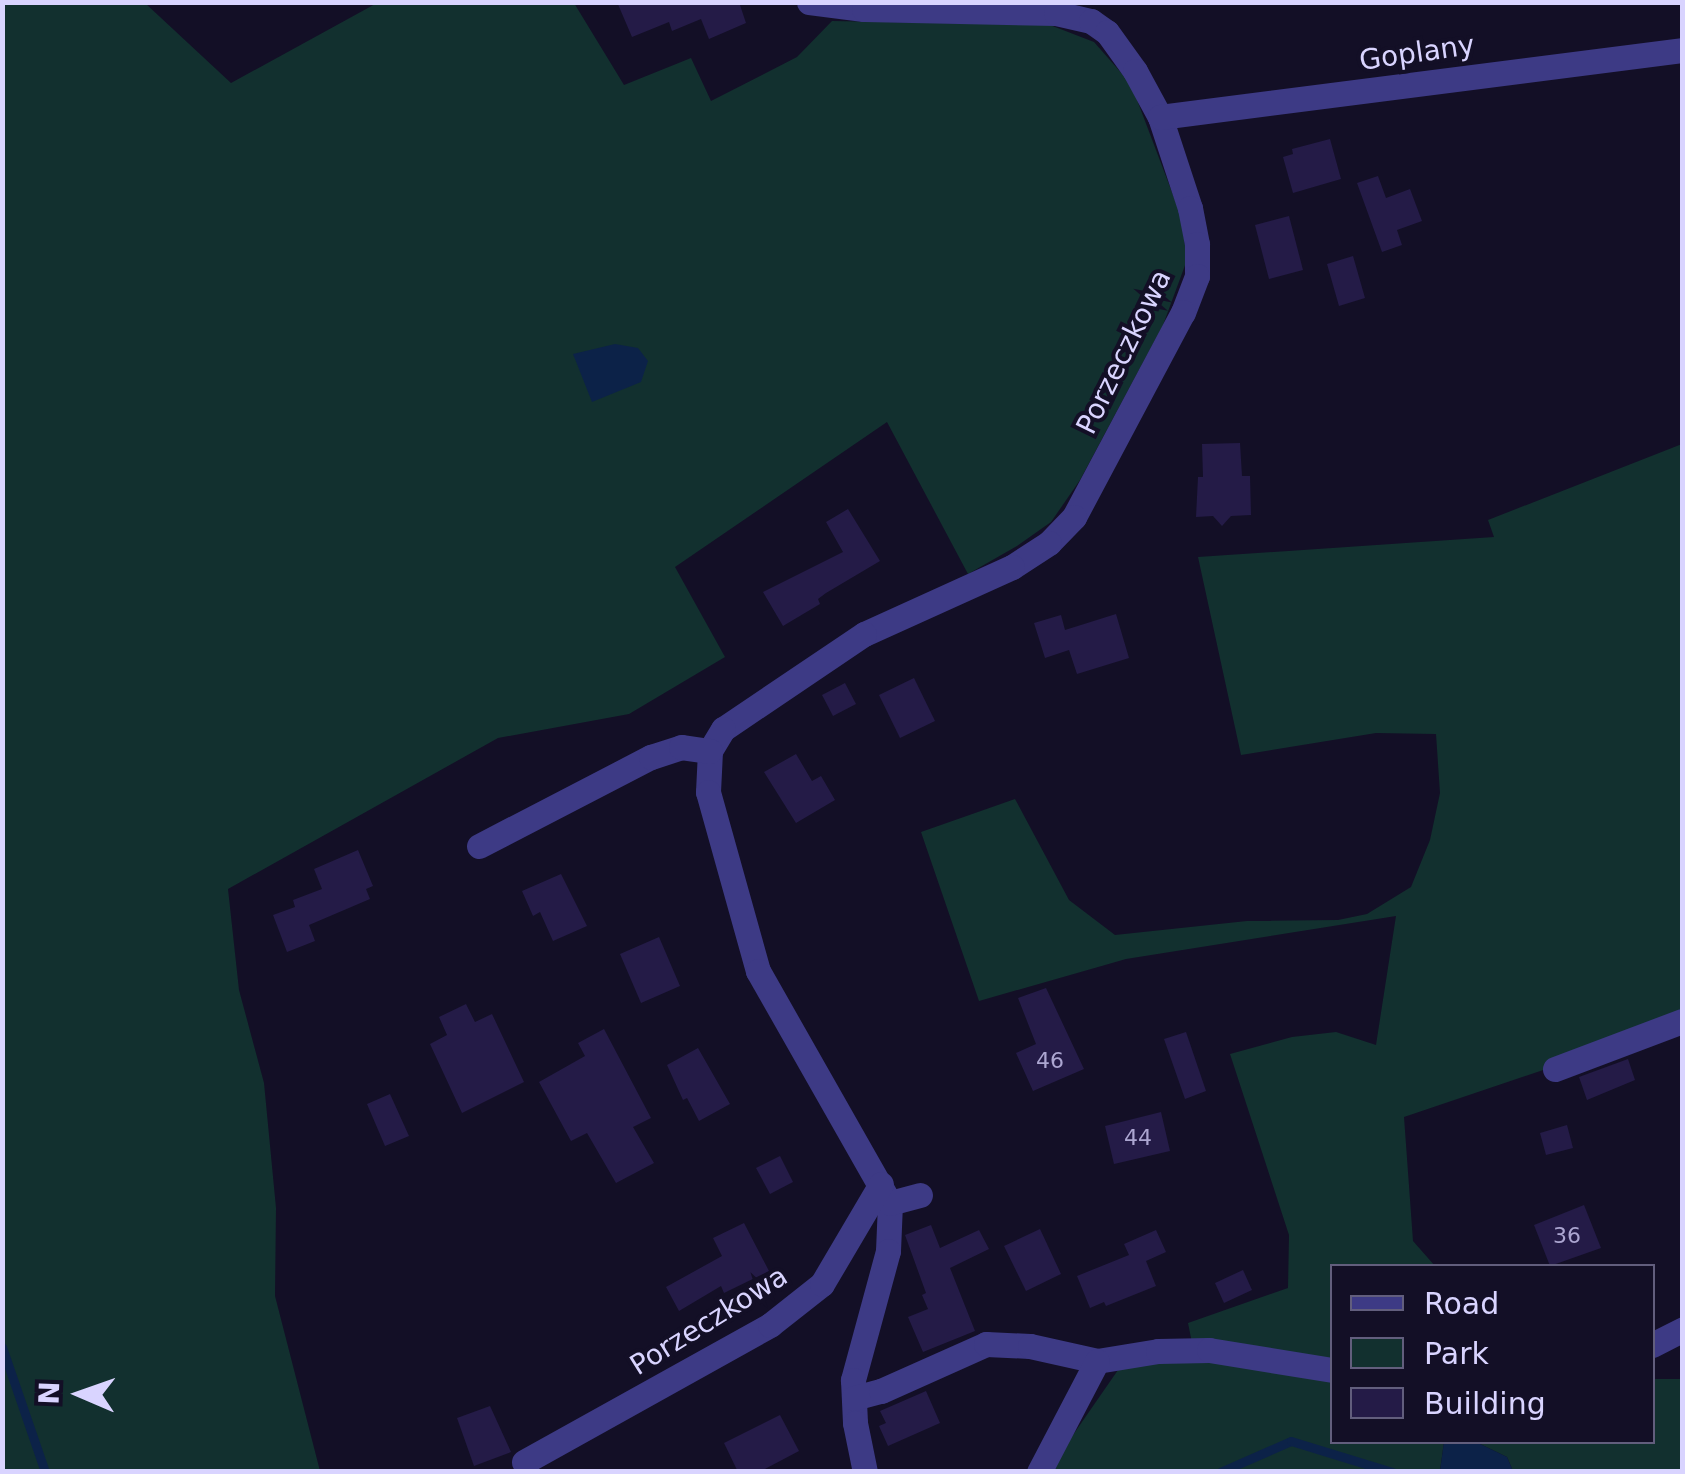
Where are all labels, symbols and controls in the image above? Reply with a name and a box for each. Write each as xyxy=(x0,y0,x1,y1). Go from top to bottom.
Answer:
street label: Goplany xyxy=(1357,28,1477,78)
street label: Porzeczkowa xyxy=(1070,264,1178,440)
house number: 46 xyxy=(1036,1048,1064,1074)
house number: 44 xyxy=(1124,1125,1152,1151)
house number: 36 xyxy=(1553,1223,1581,1249)
street label: Porzeczkowa xyxy=(624,1259,794,1383)
legend xyxy=(1330,1264,1655,1444)
text: Road xyxy=(1424,1286,1499,1321)
text: Park xyxy=(1424,1336,1489,1371)
north arrow xyxy=(30,1344,130,1444)
text: N xyxy=(33,1381,66,1405)
text: Building xyxy=(1424,1386,1546,1421)

